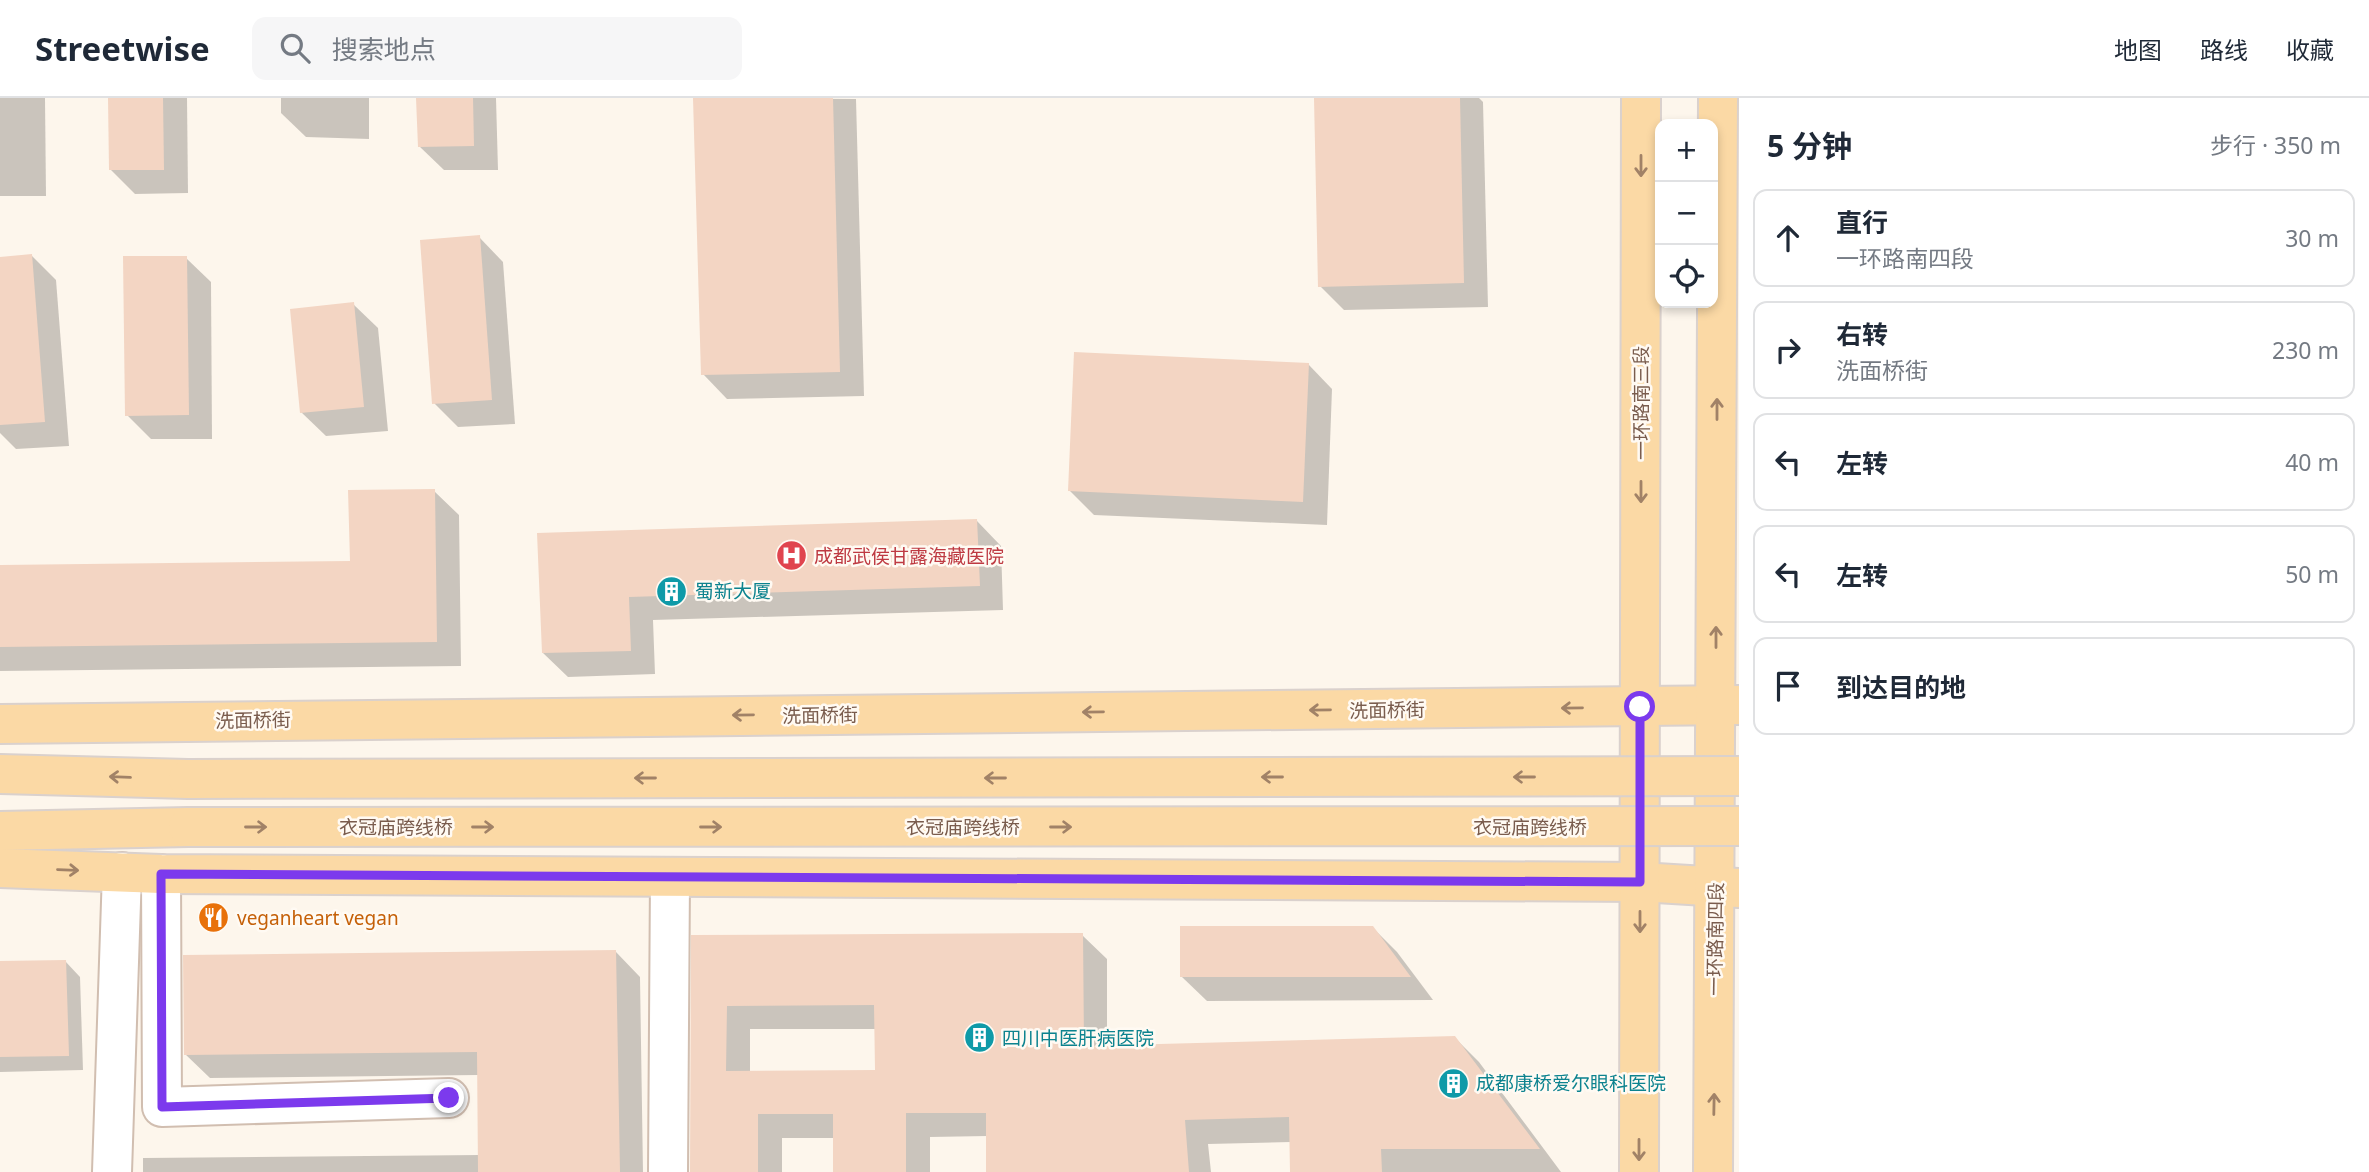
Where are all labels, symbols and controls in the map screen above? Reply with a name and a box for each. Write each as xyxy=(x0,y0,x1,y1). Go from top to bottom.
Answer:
search box xyxy=(252,17,742,80)
text: Streetwise xyxy=(35,26,210,71)
icon: search xyxy=(276,29,314,67)
text: 搜索地点 xyxy=(332,31,436,67)
text: 地图 xyxy=(2114,33,2162,66)
text: 路线 xyxy=(2200,33,2248,66)
text: 收藏 xyxy=(2286,33,2334,66)
map controls xyxy=(1655,119,1718,308)
button: + xyxy=(1655,119,1718,182)
text: 5 分钟 xyxy=(1767,125,1852,166)
text: 步行 · 350 m xyxy=(2210,129,2341,161)
one-way arrow xyxy=(1634,154,1648,177)
button: − xyxy=(1655,182,1718,245)
text: 直行 xyxy=(1836,204,1888,240)
icon: ahead xyxy=(1769,219,1807,257)
text: 30 m xyxy=(2285,222,2339,254)
text: 一环路南四段 xyxy=(1836,242,1974,274)
button: locate xyxy=(1655,245,1718,308)
text: 右转 xyxy=(1836,316,1888,352)
icon: right xyxy=(1769,331,1807,369)
text: 230 m xyxy=(2272,334,2339,366)
street label: 一环路南三段 xyxy=(1628,346,1654,460)
text: 洗面桥街 xyxy=(1836,354,1928,386)
one-way arrow xyxy=(1710,398,1724,421)
icon: left xyxy=(1769,443,1807,481)
text: 左转 xyxy=(1836,445,1888,481)
text: 40 m xyxy=(2285,446,2339,478)
one-way arrow xyxy=(1634,480,1648,503)
hospital icon: 成都武侯甘露海藏医院 xyxy=(774,539,808,573)
place label: 成都武侯甘露海藏医院 xyxy=(814,543,1004,569)
icon: left xyxy=(1769,555,1807,593)
text: 左转 xyxy=(1836,557,1888,593)
text: 50 m xyxy=(2285,558,2339,590)
building icon: 蜀新大厦 xyxy=(655,574,689,608)
place label: 蜀新大厦 xyxy=(695,578,771,604)
one-way arrow xyxy=(1709,626,1723,649)
icon: arrive xyxy=(1769,667,1807,705)
text: 到达目的地 xyxy=(1836,669,1966,705)
route start xyxy=(1624,691,1655,722)
street label: 洗面桥街 xyxy=(1349,696,1425,724)
street label: 洗面桥街 xyxy=(782,701,858,729)
one-way arrow xyxy=(1561,701,1584,715)
one-way arrow xyxy=(1309,703,1332,717)
one-way arrow xyxy=(1081,705,1104,719)
street label: 洗面桥街 xyxy=(215,706,291,734)
one-way arrow xyxy=(731,708,754,722)
one-way arrow xyxy=(1261,770,1284,784)
one-way arrow xyxy=(1513,770,1536,784)
one-way arrow xyxy=(109,771,132,784)
one-way arrow xyxy=(634,771,657,785)
one-way arrow xyxy=(984,771,1007,785)
street label: 衣冠庙跨线桥 xyxy=(339,814,453,840)
street label: 衣冠庙跨线桥 xyxy=(906,814,1020,840)
street label: 衣冠庙跨线桥 xyxy=(1473,814,1587,840)
one-way arrow xyxy=(244,820,267,834)
one-way arrow xyxy=(472,820,495,834)
one-way arrow xyxy=(699,820,722,834)
one-way arrow xyxy=(1049,820,1072,834)
one-way arrow xyxy=(56,864,79,877)
street label: 一环路南四段 xyxy=(1701,882,1729,996)
restaurant icon: veganheart vegan xyxy=(197,901,231,935)
place label: veganheart vegan xyxy=(237,905,399,931)
one-way arrow xyxy=(1633,911,1646,934)
building icon: 四川中医肝病医院 xyxy=(962,1021,996,1055)
place label: 四川中医肝病医院 xyxy=(1002,1025,1154,1051)
building icon: 成都康桥爱尔眼科医院 xyxy=(1436,1066,1470,1100)
place label: 成都康桥爱尔眼科医院 xyxy=(1476,1070,1666,1096)
route end xyxy=(433,1082,464,1113)
one-way arrow xyxy=(1707,1093,1720,1116)
one-way arrow xyxy=(1632,1138,1646,1161)

